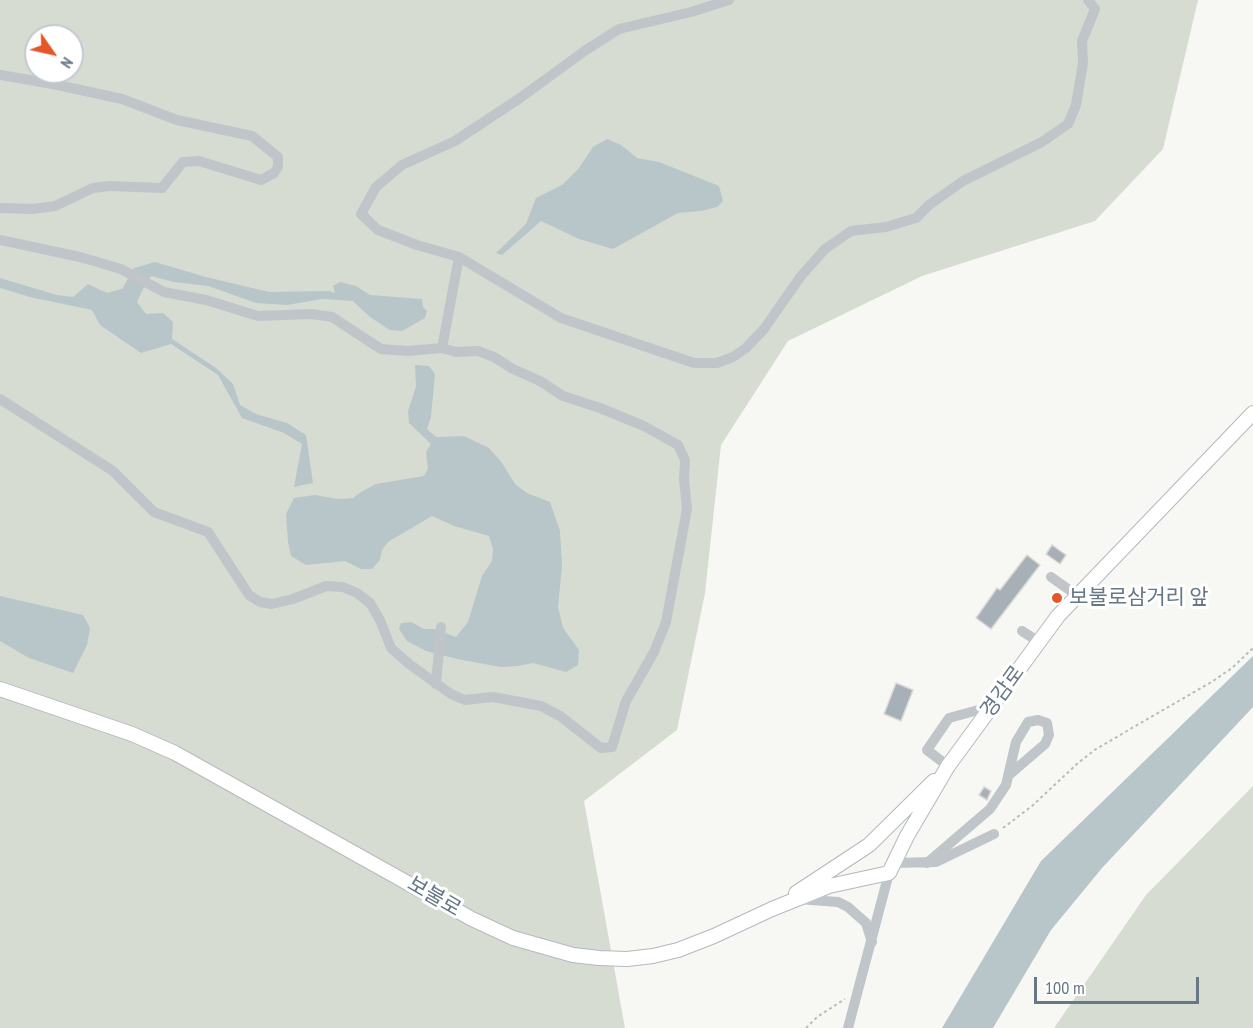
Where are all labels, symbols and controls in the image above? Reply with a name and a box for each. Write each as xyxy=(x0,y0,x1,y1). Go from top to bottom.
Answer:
north arrow xyxy=(24,24,84,84)
text: N xyxy=(57,54,78,72)
place label: 보불로삼거리 앞 xyxy=(1069,585,1209,611)
marker: 보불로삼거리 앞 xyxy=(1050,591,1064,605)
street label: 경감로 xyxy=(976,661,1030,723)
street label: 보불로 xyxy=(403,872,465,922)
scale bar xyxy=(1037,965,1202,1003)
text: 100 m xyxy=(1045,976,1085,999)

